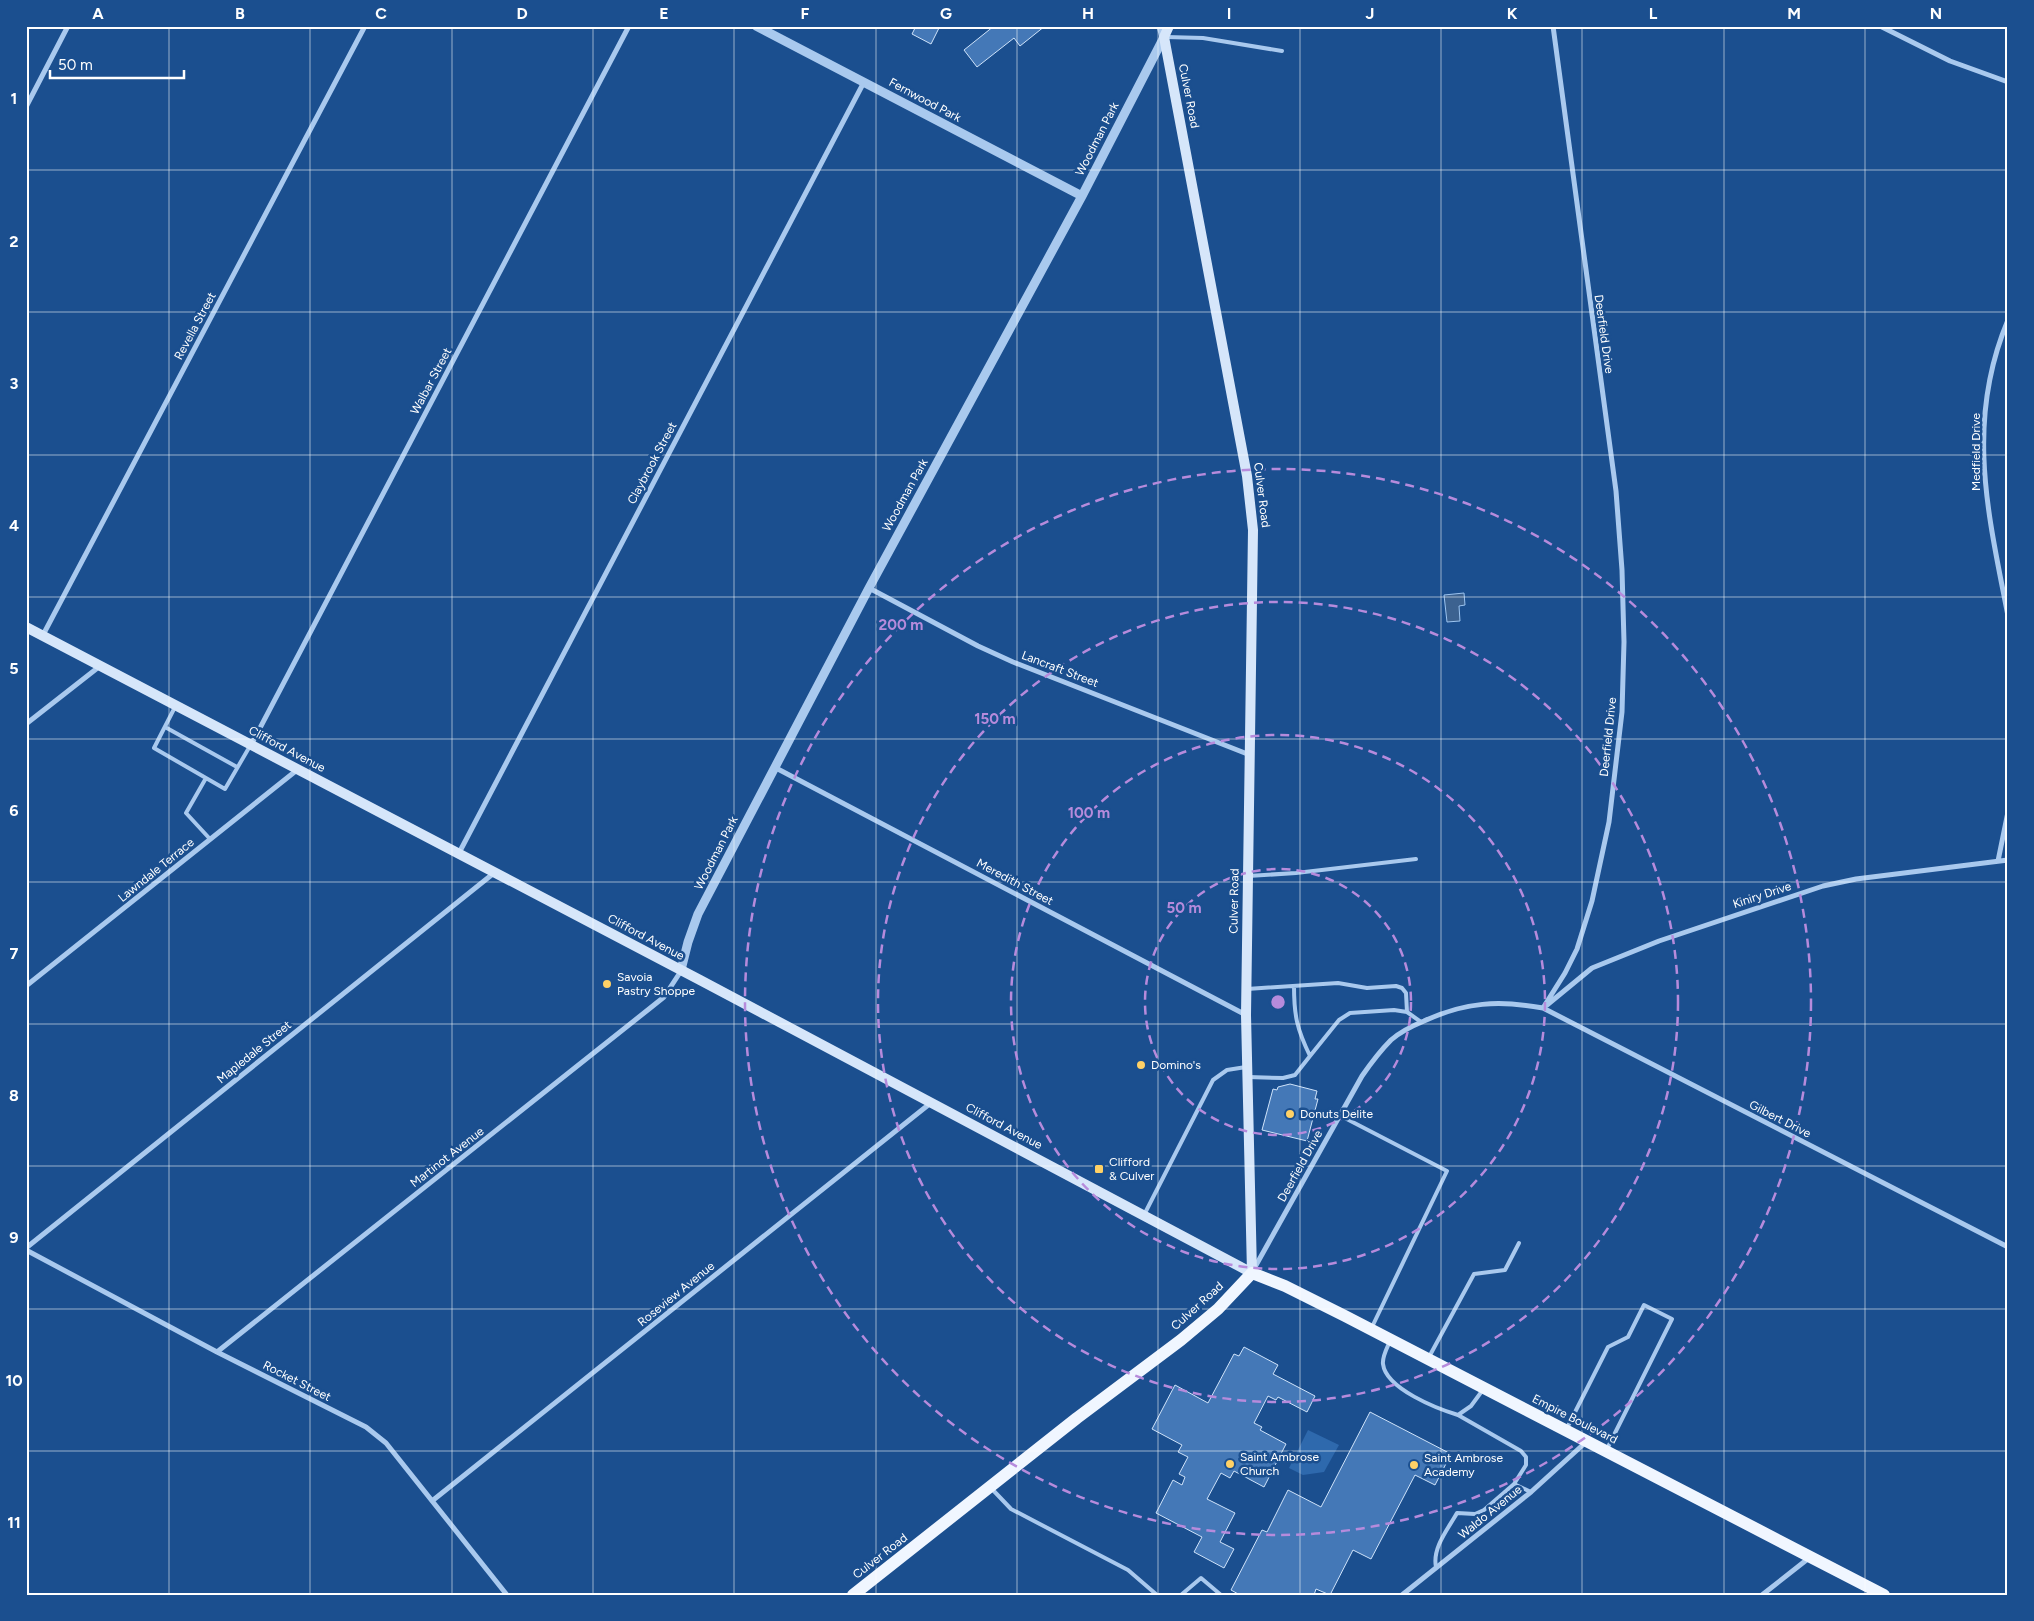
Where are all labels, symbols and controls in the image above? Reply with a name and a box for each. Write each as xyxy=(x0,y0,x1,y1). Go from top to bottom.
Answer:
text: A xyxy=(92,4,104,23)
text: B xyxy=(235,4,245,23)
text: C xyxy=(375,4,387,23)
text: D xyxy=(516,4,528,23)
text: E xyxy=(659,4,669,23)
text: F xyxy=(801,4,810,23)
text: G xyxy=(940,4,952,23)
text: H xyxy=(1082,4,1094,23)
text: I xyxy=(1227,4,1231,23)
text: J xyxy=(1366,4,1374,23)
text: K xyxy=(1507,4,1518,23)
text: L xyxy=(1649,4,1658,23)
text: M xyxy=(1787,4,1801,23)
text: N xyxy=(1930,4,1942,23)
scale bar xyxy=(50,48,184,80)
text: 50 m xyxy=(58,56,93,74)
street label: Culver Road xyxy=(1176,63,1202,129)
street label: Fernwood Park xyxy=(887,75,964,125)
text: 1 xyxy=(11,89,17,108)
street label: Woodman Park xyxy=(1072,100,1122,178)
text: 2 xyxy=(9,232,19,251)
street label: Revella Street xyxy=(171,289,219,362)
street label: Deerfield Drive xyxy=(1592,294,1617,375)
street label: Walbar Street xyxy=(408,345,455,417)
text: 3 xyxy=(10,374,19,393)
street label: Medfield Drive xyxy=(1969,413,1983,491)
street label: Claybrook Street xyxy=(624,419,680,506)
street label: Woodman Park xyxy=(879,456,931,534)
street label: Culver Road xyxy=(1251,462,1273,528)
text: 4 xyxy=(9,516,19,535)
text: 200 m xyxy=(879,616,923,634)
street label: Lancraft Street xyxy=(1020,648,1101,690)
text: 5 xyxy=(9,659,19,678)
street label: Deerfield Drive xyxy=(1597,696,1619,777)
text: 150 m xyxy=(974,710,1016,728)
street label: Clifford Avenue xyxy=(246,723,328,775)
text: 6 xyxy=(9,801,19,820)
text: 100 m xyxy=(1068,804,1110,822)
street label: Woodman Park xyxy=(691,814,741,892)
street label: Lawndale Terrace xyxy=(115,835,197,905)
street label: Meredith Street xyxy=(974,856,1056,908)
street label: Culver Road xyxy=(1226,868,1242,934)
street label: Kiniry Drive xyxy=(1731,879,1793,911)
text: 50 m xyxy=(1166,899,1202,917)
street label: Clifford Avenue xyxy=(605,911,687,963)
text: 7 xyxy=(10,944,19,963)
place label: Savoia Pastry Shoppe xyxy=(617,970,696,998)
marker: Savoia Pastry Shoppe xyxy=(601,978,613,990)
centre of rings xyxy=(1269,993,1287,1011)
street label: Mapledale Street xyxy=(214,1017,294,1086)
place label: Domino's xyxy=(1151,1058,1201,1072)
marker: Domino's xyxy=(1135,1059,1147,1071)
text: 8 xyxy=(9,1086,19,1105)
street label: Gilbert Drive xyxy=(1747,1097,1814,1141)
street label: Clifford Avenue xyxy=(963,1100,1045,1152)
place label: Donuts Delite xyxy=(1300,1107,1373,1121)
marker: Donuts Delite xyxy=(1284,1108,1296,1120)
street label: Martinot Avenue xyxy=(407,1124,487,1190)
street label: Deerfield Drive xyxy=(1275,1127,1326,1204)
place label: Clifford & Culver xyxy=(1109,1155,1154,1183)
marker: Clifford & Culver xyxy=(1093,1163,1105,1175)
text: 9 xyxy=(9,1228,19,1247)
street label: Roseview Avenue xyxy=(635,1258,718,1329)
street label: Culver Road xyxy=(1168,1279,1226,1333)
street label: Rocket Street xyxy=(261,1358,334,1404)
text: 10 xyxy=(5,1371,23,1390)
street label: Empire Boulevard xyxy=(1530,1391,1620,1447)
place label: Saint Ambrose Church xyxy=(1240,1450,1319,1478)
place label: Saint Ambrose Academy xyxy=(1424,1451,1503,1479)
marker: Saint Ambrose Church xyxy=(1224,1458,1236,1470)
marker: Saint Ambrose Academy xyxy=(1408,1459,1420,1471)
street label: Waldo Avenue xyxy=(1456,1482,1525,1542)
text: 11 xyxy=(7,1513,21,1532)
street label: Culver Road xyxy=(850,1530,910,1582)

